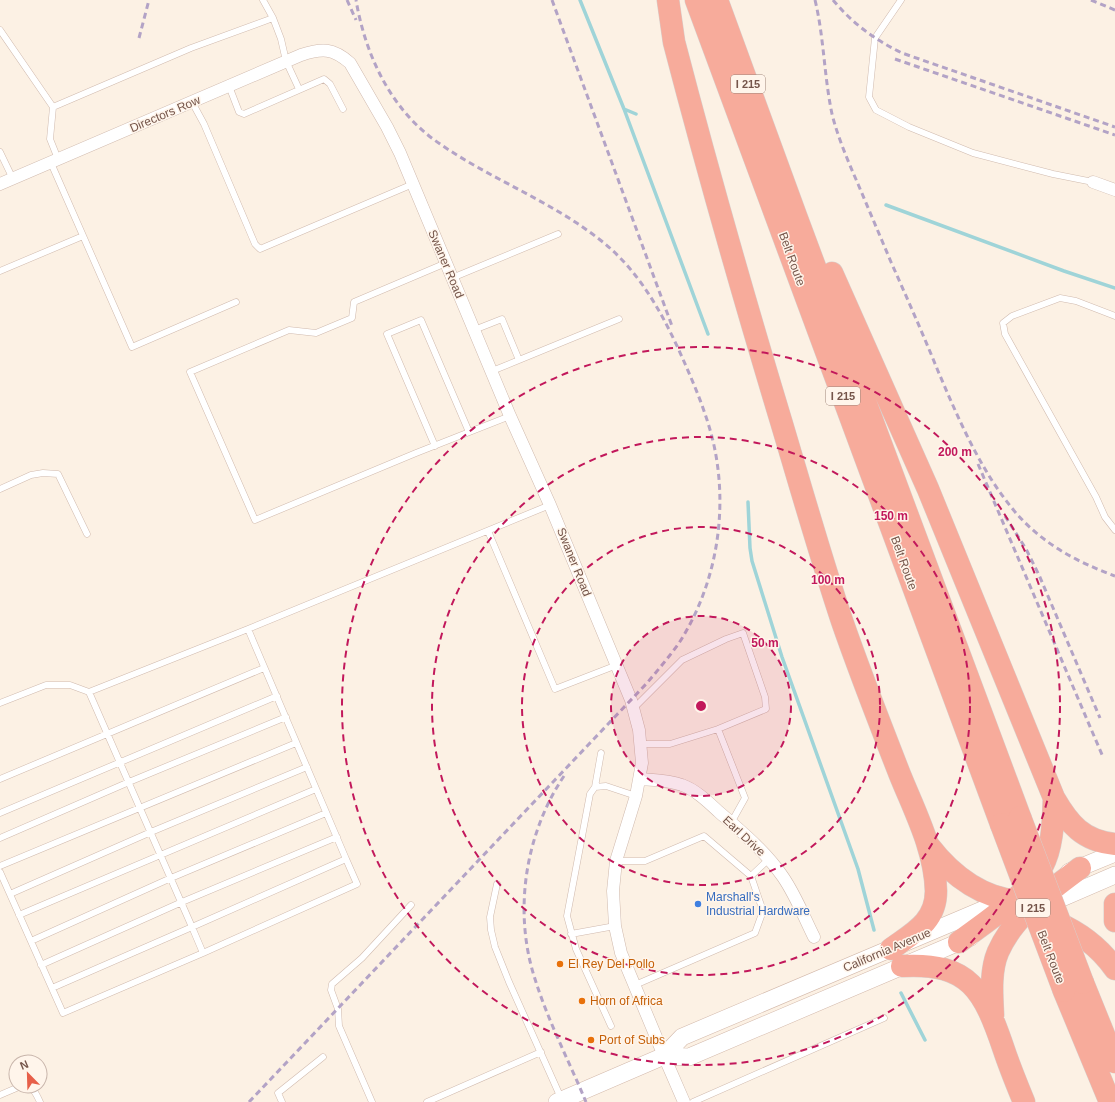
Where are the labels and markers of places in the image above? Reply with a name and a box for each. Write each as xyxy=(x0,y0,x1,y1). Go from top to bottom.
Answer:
centre of rings xyxy=(694,699,708,713)
place label: Marshall's Industrial Hardware xyxy=(706,890,810,918)
marker: Marshall's Industrial Hardware xyxy=(693,899,703,909)
place label: El Rey Del Pollo xyxy=(568,957,655,971)
marker: El Rey Del Pollo xyxy=(555,959,565,969)
place label: Horn of Africa xyxy=(590,994,663,1008)
marker: Horn of Africa xyxy=(577,996,587,1006)
place label: Port of Subs xyxy=(599,1033,665,1047)
marker: Port of Subs xyxy=(586,1035,596,1045)

